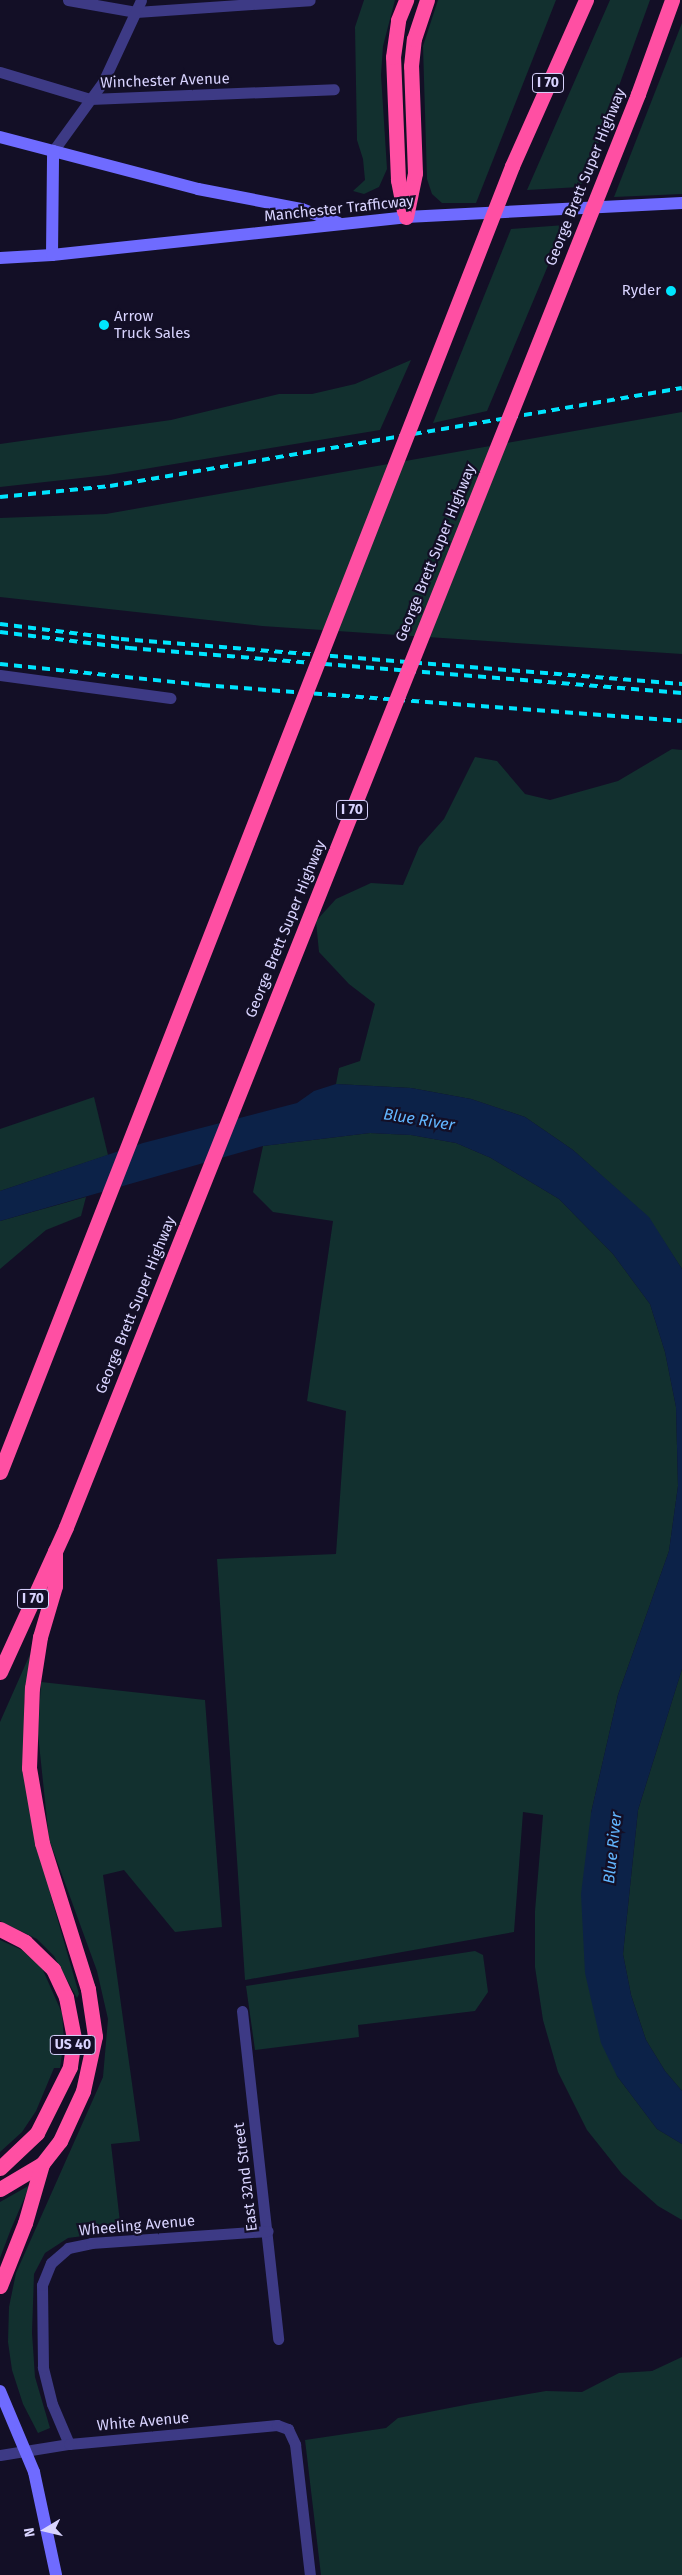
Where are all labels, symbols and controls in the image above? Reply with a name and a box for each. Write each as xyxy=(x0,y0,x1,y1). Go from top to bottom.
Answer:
street label: Winchester Avenue xyxy=(100,70,230,92)
road number: I 70 xyxy=(532,72,564,95)
street label: George Brett Super Highway xyxy=(542,86,630,268)
street label: Manchester Trafficway xyxy=(263,192,415,226)
place label: Ryder xyxy=(622,282,661,300)
marker: Ryder xyxy=(665,285,677,297)
place label: Arrow Truck Sales xyxy=(114,307,190,342)
marker: Arrow Truck Sales xyxy=(98,319,110,331)
street label: George Brett Super Highway xyxy=(392,462,480,644)
road number: I 70 xyxy=(336,798,368,822)
street label: George Brett Super Highway xyxy=(242,838,330,1020)
water label: Blue River xyxy=(382,1105,456,1135)
street label: George Brett Super Highway xyxy=(92,1214,180,1396)
road number: I 70 xyxy=(17,1588,49,1610)
water label: Blue River xyxy=(600,1811,626,1885)
road number: US 40 xyxy=(49,2034,97,2056)
street label: East 32nd Street xyxy=(230,2122,262,2232)
street label: Wheeling Avenue xyxy=(78,2212,196,2240)
street label: White Avenue xyxy=(96,2409,190,2435)
north arrow xyxy=(20,2505,70,2555)
text: N xyxy=(21,2527,39,2538)

